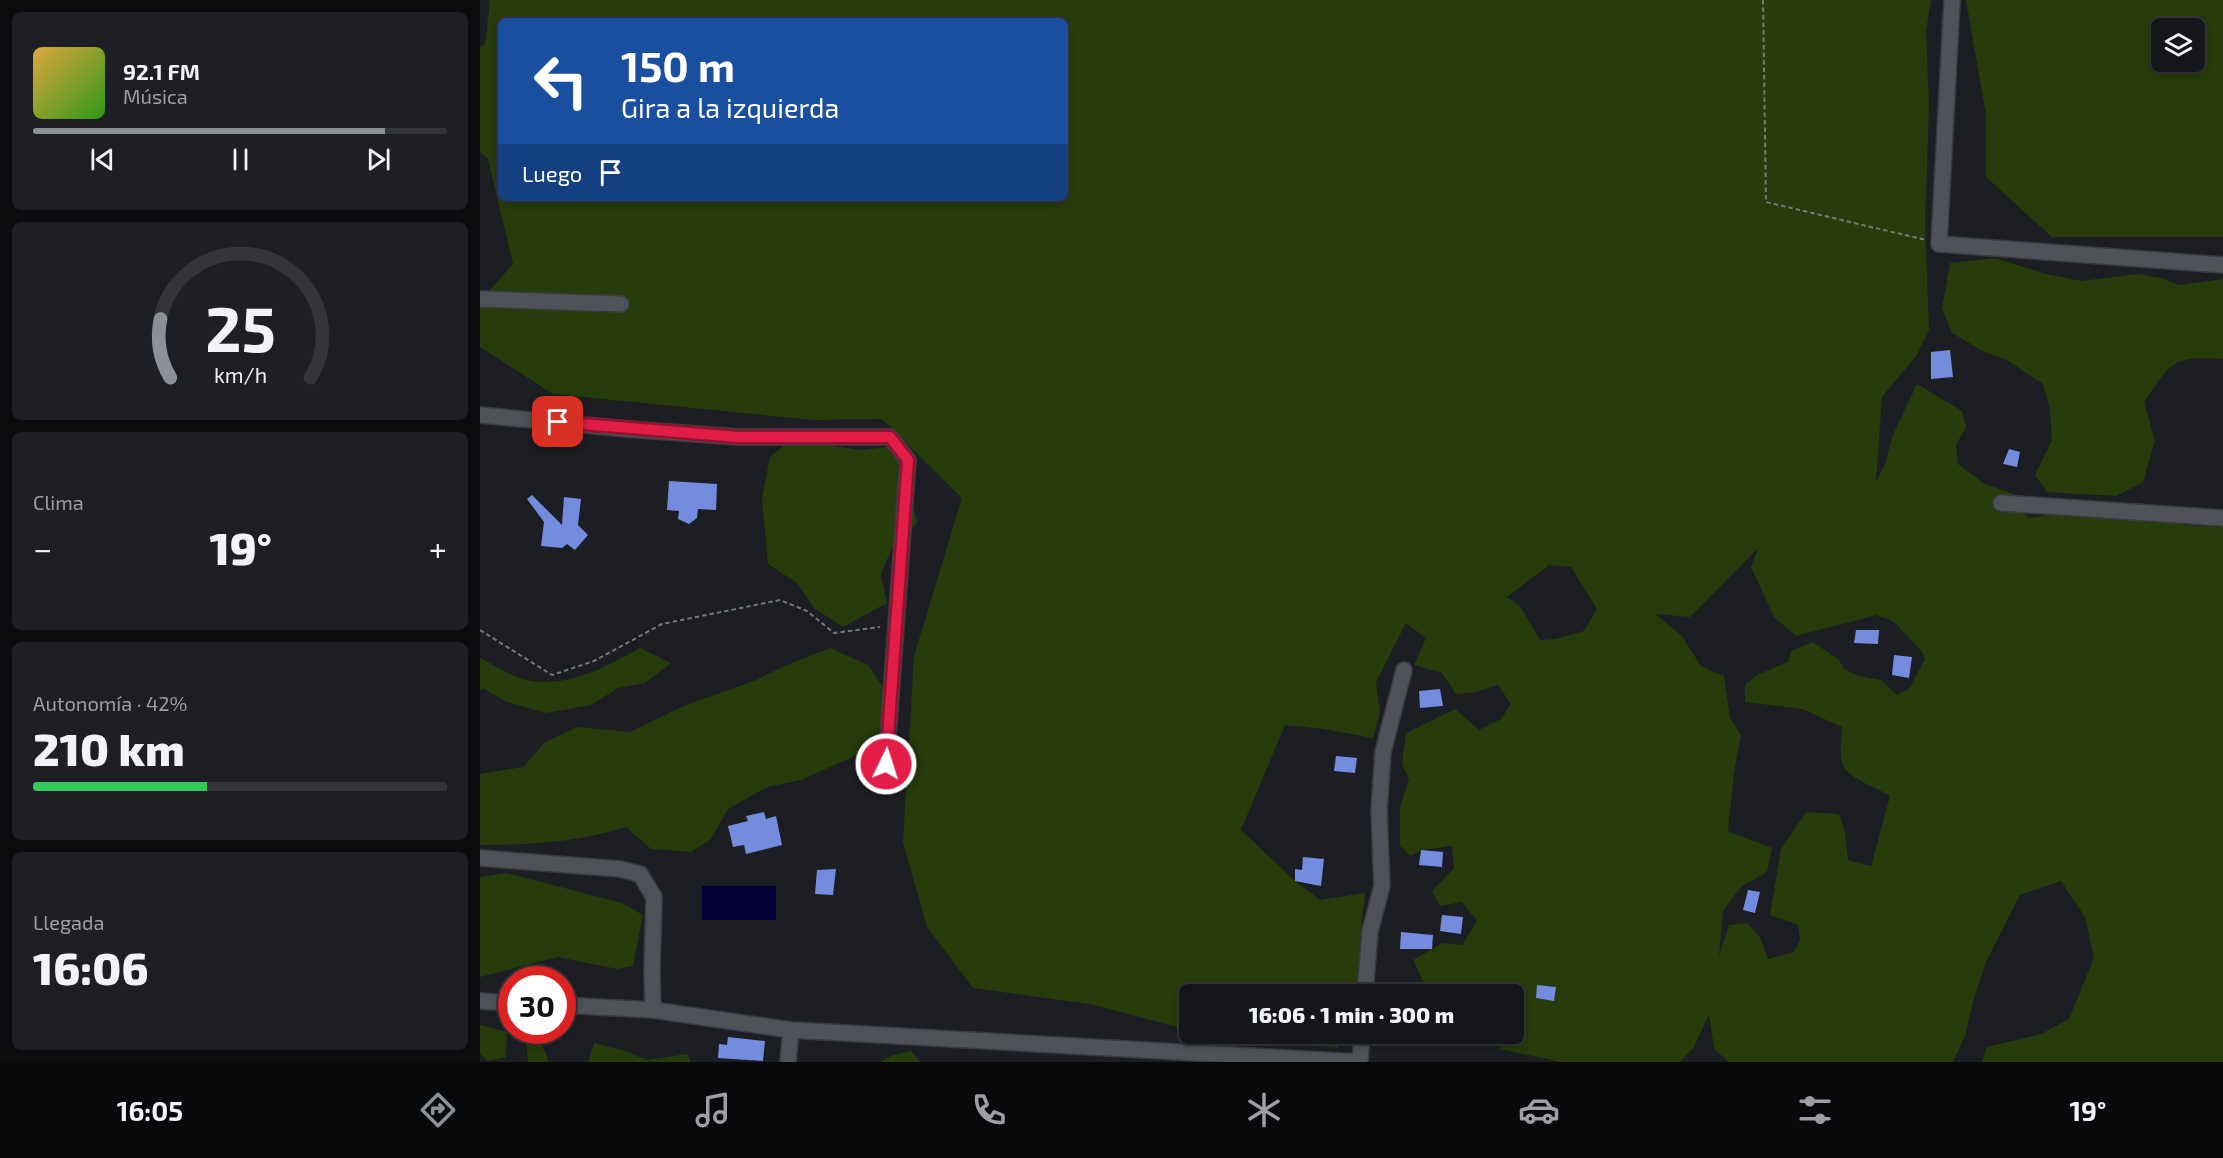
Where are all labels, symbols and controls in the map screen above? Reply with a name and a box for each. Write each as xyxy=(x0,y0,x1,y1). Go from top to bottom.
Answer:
map controls xyxy=(2151,18,2205,72)
button: layers xyxy=(2151,18,2205,72)
text: 150 m xyxy=(621,40,735,90)
icon: left xyxy=(522,42,600,120)
text: 92.1 FM xyxy=(123,58,200,84)
text: Música xyxy=(123,84,188,108)
text: Gira a la izquierda xyxy=(621,91,839,123)
icon: previous xyxy=(86,143,119,176)
icon: pause xyxy=(224,143,257,176)
icon: next xyxy=(362,143,395,176)
icon: arrive xyxy=(594,156,627,189)
text: Luego xyxy=(522,160,582,186)
text: 25 xyxy=(205,290,275,365)
text: km/h xyxy=(213,362,267,387)
pin xyxy=(532,396,583,447)
icon: arrive xyxy=(541,405,574,438)
text: Clima xyxy=(33,490,84,514)
text: 19° xyxy=(209,520,272,574)
text: − xyxy=(33,528,52,568)
text: + xyxy=(429,528,447,568)
text: Autonomía · 42% xyxy=(33,691,187,715)
text: 210 km xyxy=(33,721,185,775)
position arrow xyxy=(854,732,918,796)
text: Llegada xyxy=(33,910,104,934)
text: 16:06 xyxy=(33,940,148,994)
speed limit sign: 30 xyxy=(498,966,576,1044)
text: 16:06 · 1 min · 300 m xyxy=(1249,1001,1454,1027)
icon: directions xyxy=(417,1089,459,1131)
icon: music xyxy=(692,1089,734,1131)
icon: phone xyxy=(968,1089,1010,1131)
icon: climate xyxy=(1243,1089,1285,1131)
icon: car xyxy=(1518,1089,1560,1131)
icon: filters xyxy=(1794,1089,1836,1131)
text: 16:05 xyxy=(117,1094,183,1126)
text: 19° xyxy=(2069,1094,2106,1126)

